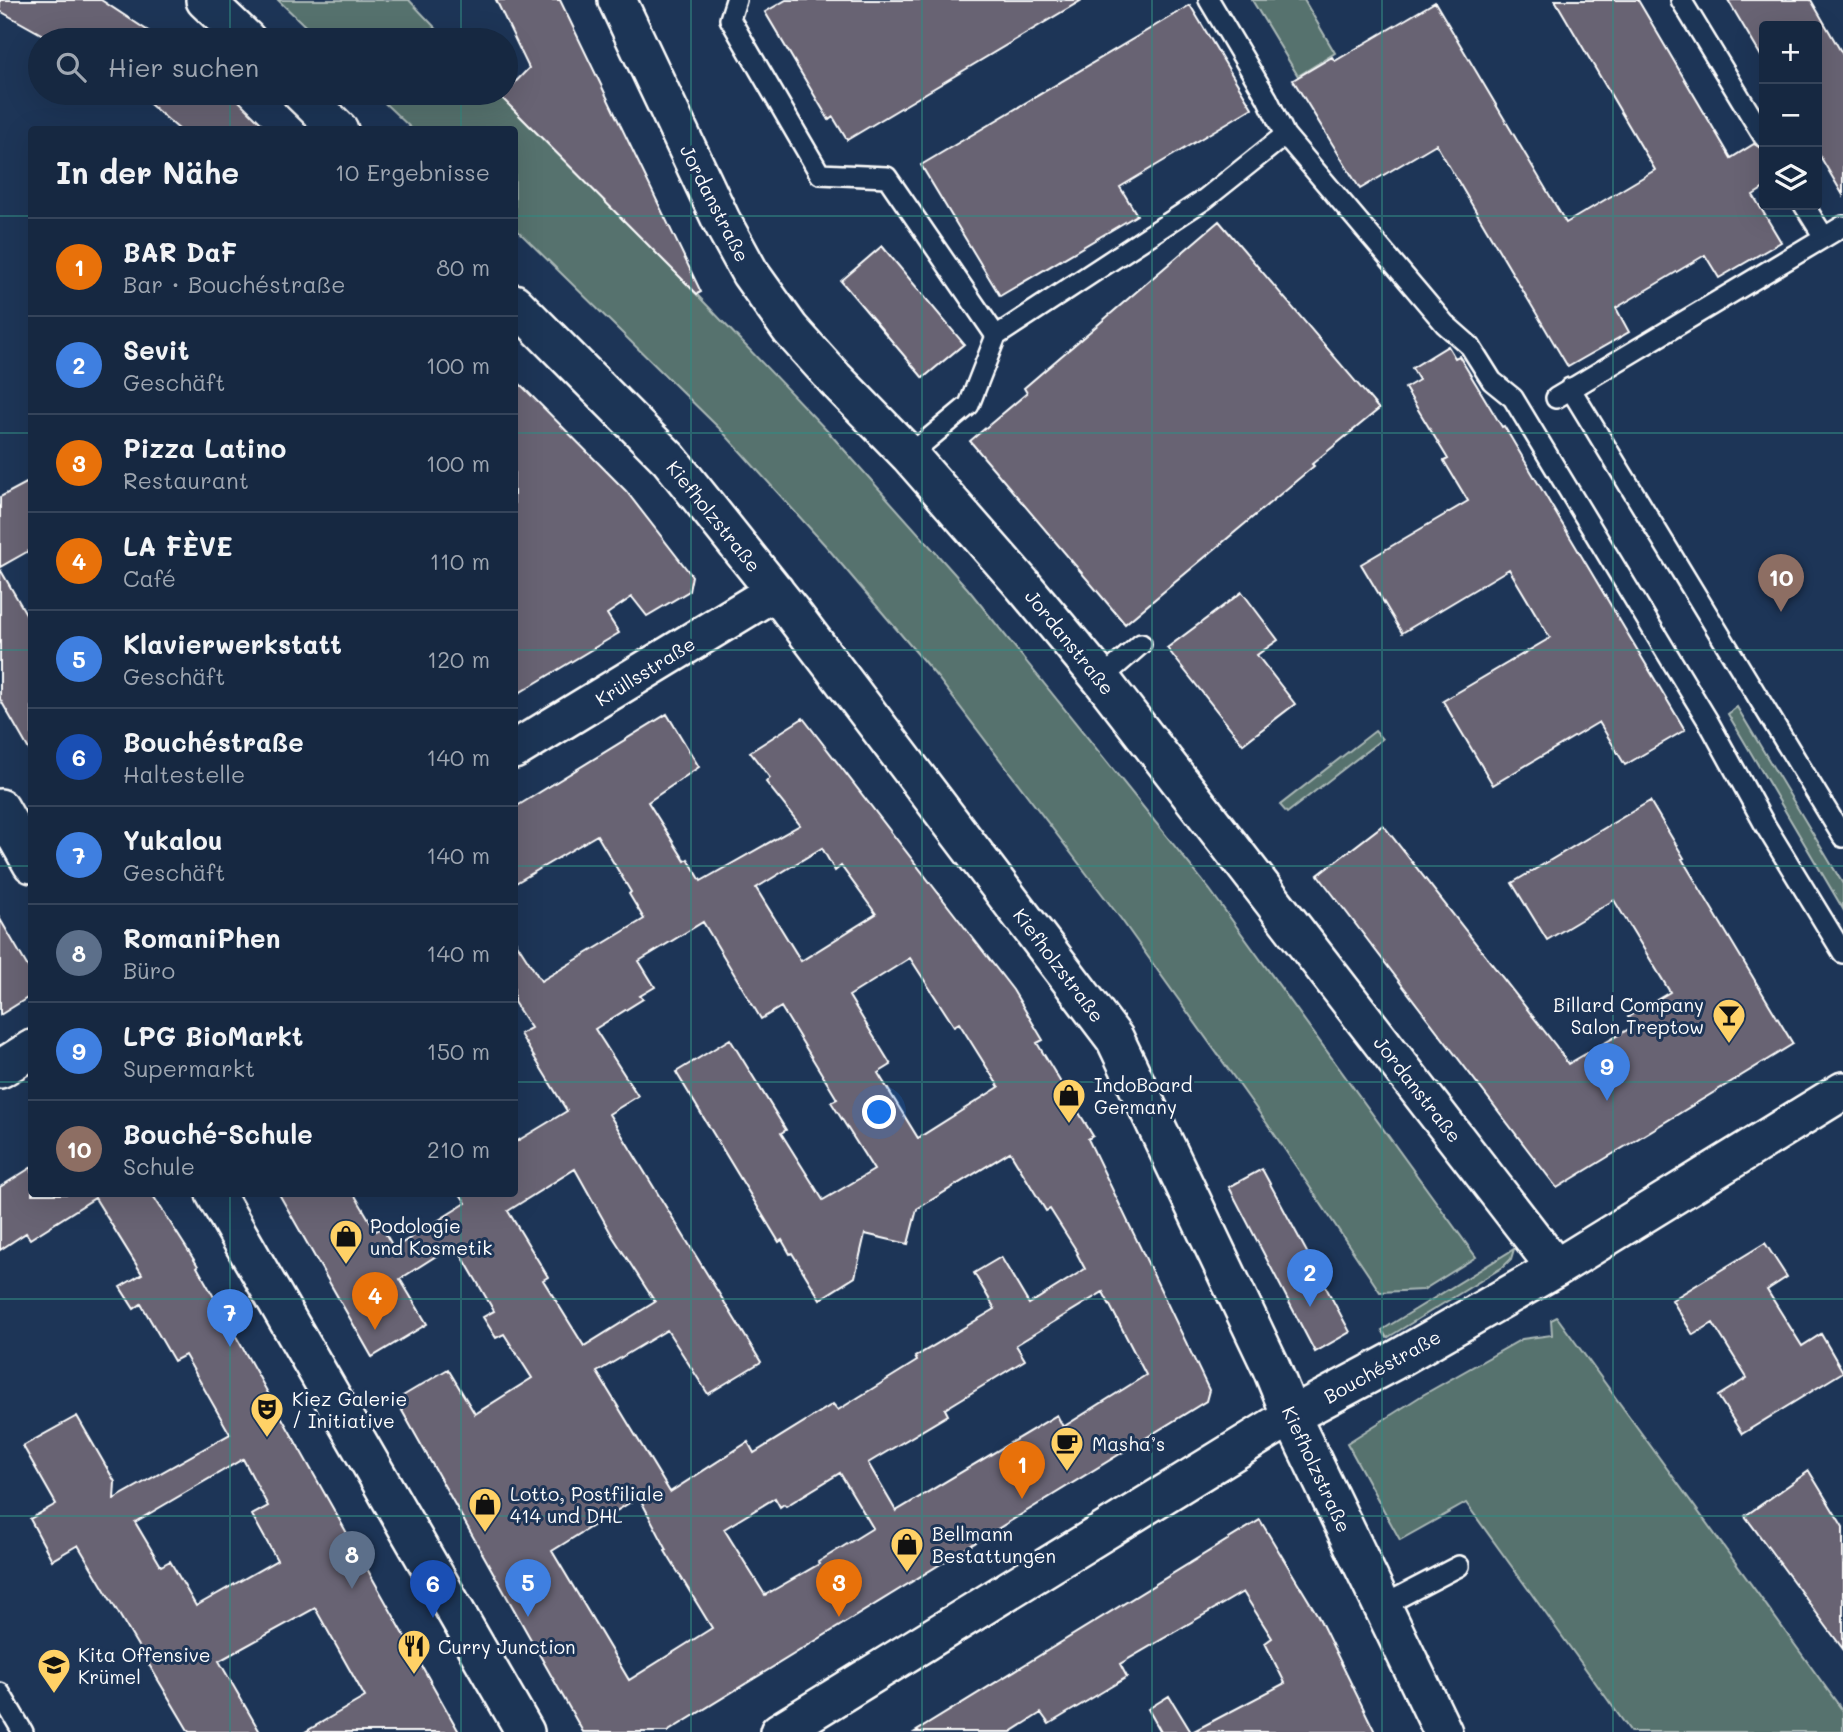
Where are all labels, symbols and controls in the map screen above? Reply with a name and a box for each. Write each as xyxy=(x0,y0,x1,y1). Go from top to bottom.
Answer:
map controls xyxy=(1759,21,1822,210)
button: + xyxy=(1759,21,1822,84)
search box xyxy=(28,28,518,105)
icon: search xyxy=(52,48,90,86)
text: Hier suchen xyxy=(108,50,259,84)
button: − xyxy=(1759,84,1822,147)
street label: Jordanstraße xyxy=(675,140,755,266)
button: layers xyxy=(1759,147,1822,210)
text: In der Nähe xyxy=(56,152,239,192)
text: 10 Ergebnisse xyxy=(335,157,490,187)
text: BAR DaF xyxy=(123,235,237,269)
text: 1 xyxy=(74,252,84,282)
text: 80 m xyxy=(436,252,490,282)
text: Bar · Bouchéstraße xyxy=(123,269,346,299)
text: Sevit xyxy=(123,333,189,367)
text: 2 xyxy=(73,350,85,380)
text: 100 m xyxy=(426,350,490,380)
text: Geschäft xyxy=(123,367,225,397)
text: Pizza Latino xyxy=(123,431,286,465)
text: 3 xyxy=(72,448,86,478)
text: 100 m xyxy=(426,448,490,478)
street label: Kiefholzstraße xyxy=(661,455,767,577)
text: Restaurant xyxy=(123,465,249,495)
text: LA FÈVE xyxy=(123,529,233,563)
text: 4 xyxy=(72,546,86,576)
text: 110 m xyxy=(430,546,490,576)
pin: 10 xyxy=(1758,554,1804,612)
text: Café xyxy=(123,563,176,593)
street label: Jordanstraße xyxy=(1020,584,1120,700)
text: Klavierwerkstatt xyxy=(123,627,342,661)
street label: Krüllsstraße xyxy=(590,630,700,712)
text: 5 xyxy=(72,644,86,674)
text: 120 m xyxy=(427,644,490,674)
text: Geschäft xyxy=(123,661,225,691)
text: Bouchéstraße xyxy=(123,725,304,759)
text: 6 xyxy=(72,742,86,772)
text: 140 m xyxy=(426,742,490,772)
text: Haltestelle xyxy=(123,759,245,789)
text: Yukalou xyxy=(123,823,223,857)
text: 7 xyxy=(73,840,85,870)
text: 140 m xyxy=(426,840,490,870)
text: Geschäft xyxy=(123,857,225,887)
street label: Kiefholzstraße xyxy=(1008,903,1110,1027)
text: RomaniPhen xyxy=(123,921,280,955)
text: 8 xyxy=(72,938,86,968)
text: 140 m xyxy=(426,938,490,968)
text: Büro xyxy=(123,955,175,985)
place label: Billard Company Salon Treptow xyxy=(1553,992,1704,1039)
bar icon: Billard Company Salon Treptow xyxy=(1710,996,1748,1045)
text: LPG BioMarkt xyxy=(123,1019,303,1053)
street label: Jordanstraße xyxy=(1369,1031,1467,1147)
text: 9 xyxy=(72,1036,86,1066)
text: 150 m xyxy=(426,1036,490,1066)
pin: 9 xyxy=(1584,1043,1630,1101)
text: Supermarkt xyxy=(123,1053,255,1083)
place label: IndoBoard Germany xyxy=(1094,1072,1193,1119)
shop icon: IndoBoard Germany xyxy=(1050,1076,1088,1125)
your location xyxy=(862,1095,896,1129)
text: Bouché-Schule xyxy=(123,1117,313,1151)
text: 10 xyxy=(67,1134,91,1164)
text: 210 m xyxy=(427,1134,490,1164)
text: Schule xyxy=(123,1151,195,1181)
place label: Podologie und Kosmetik xyxy=(370,1213,492,1260)
shop icon: Podologie und Kosmetik xyxy=(327,1217,365,1266)
pin: 2 xyxy=(1287,1249,1333,1307)
pin: 4 xyxy=(352,1272,398,1330)
pin: 7 xyxy=(207,1289,253,1347)
street label: Bouchéstraße xyxy=(1319,1323,1445,1409)
place label: Kiez Galerie / Initiative xyxy=(292,1386,407,1433)
theatre icon: Kiez Galerie / Initiative xyxy=(248,1390,286,1439)
street label: Kiefholzstraße xyxy=(1277,1402,1357,1536)
cafe icon: Masha’s xyxy=(1048,1424,1086,1473)
place label: Masha’s xyxy=(1092,1431,1165,1456)
pin: 1 xyxy=(999,1441,1045,1499)
place label: Lotto, Postfiliale 414 und DHL xyxy=(510,1481,664,1528)
shop icon: Lotto, Postfiliale 414 und DHL xyxy=(466,1485,504,1534)
place label: Bellmann Bestattungen xyxy=(932,1521,1056,1568)
shop icon: Bellmann Bestattungen xyxy=(888,1525,926,1574)
pin: 8 xyxy=(329,1531,375,1589)
pin: 5 xyxy=(505,1559,551,1617)
pin: 3 xyxy=(816,1559,862,1617)
pin: 6 xyxy=(410,1560,456,1618)
restaurant icon: Curry Junction xyxy=(395,1627,433,1676)
place label: Curry Junction xyxy=(438,1634,576,1659)
place label: Kita Offensive Krümel xyxy=(78,1642,211,1689)
school or university icon: Kita Offensive Krümel xyxy=(35,1646,73,1695)

